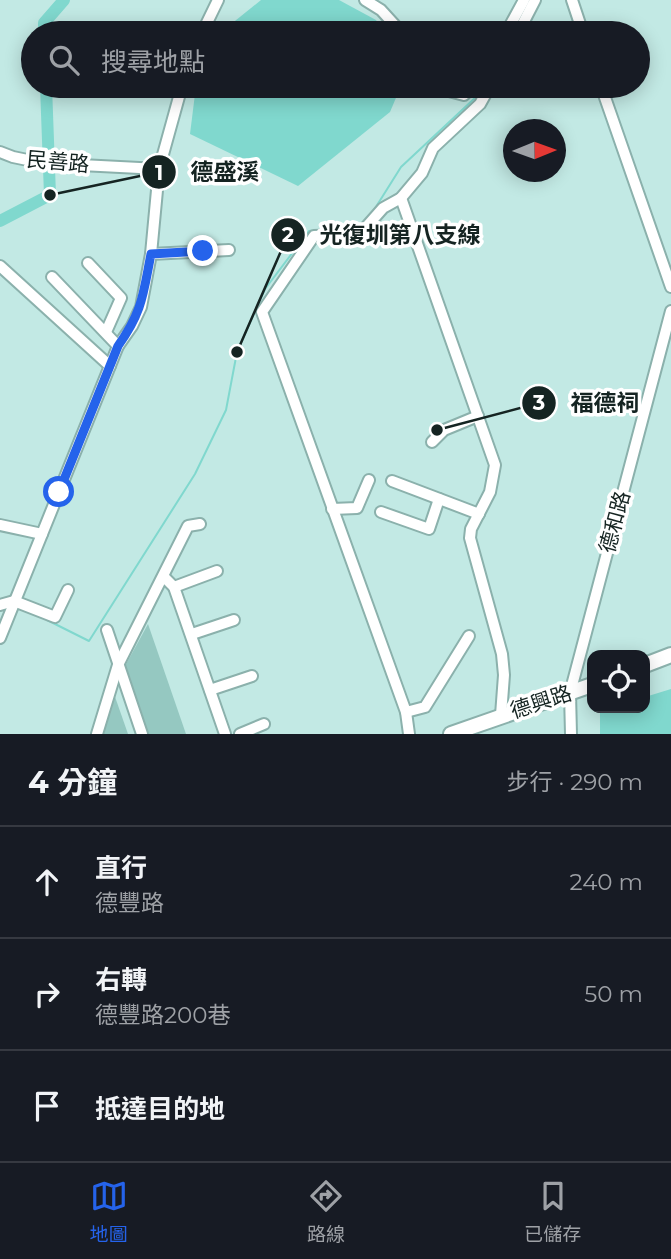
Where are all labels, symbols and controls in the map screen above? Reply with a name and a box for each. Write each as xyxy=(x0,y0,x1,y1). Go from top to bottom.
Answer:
search box xyxy=(21,21,650,98)
icon: search xyxy=(45,41,83,79)
text: 搜尋地點 xyxy=(101,46,205,78)
north arrow xyxy=(503,119,566,182)
street label: 民善路 xyxy=(26,146,91,177)
callout: 德盛溪 xyxy=(141,150,273,194)
text: 德盛溪 xyxy=(191,158,260,186)
text: 1 xyxy=(155,160,163,185)
callout: 光復圳第八支線 xyxy=(271,213,495,257)
text: 光復圳第八支線 xyxy=(320,221,481,249)
text: 2 xyxy=(282,222,294,247)
route end xyxy=(187,235,218,266)
callout: 福德祠 xyxy=(522,381,654,425)
text: 福德祠 xyxy=(571,389,640,417)
text: 3 xyxy=(532,390,545,415)
route start xyxy=(43,476,74,507)
street label: 德和路 xyxy=(594,488,635,556)
map controls xyxy=(587,650,650,713)
button: locate xyxy=(587,650,650,713)
street label: 德興路 xyxy=(507,680,575,723)
text: 4 分鐘 xyxy=(28,764,117,801)
text: 步行 · 290 m xyxy=(506,768,643,796)
text: 直行 xyxy=(95,852,147,884)
icon: ahead xyxy=(28,863,66,901)
text: 240 m xyxy=(570,868,643,896)
text: 德豐路 xyxy=(95,889,164,917)
text: 右轉 xyxy=(95,964,147,996)
icon: right xyxy=(28,975,66,1013)
text: 50 m xyxy=(584,980,643,1008)
text: 德豐路200巷 xyxy=(95,1001,230,1029)
icon: arrive xyxy=(28,1087,66,1125)
text: 抵達目的地 xyxy=(95,1093,225,1125)
tab: 地圖 xyxy=(90,1177,128,1246)
tab: 路線 xyxy=(307,1177,345,1246)
tab: 已儲存 xyxy=(524,1177,581,1246)

